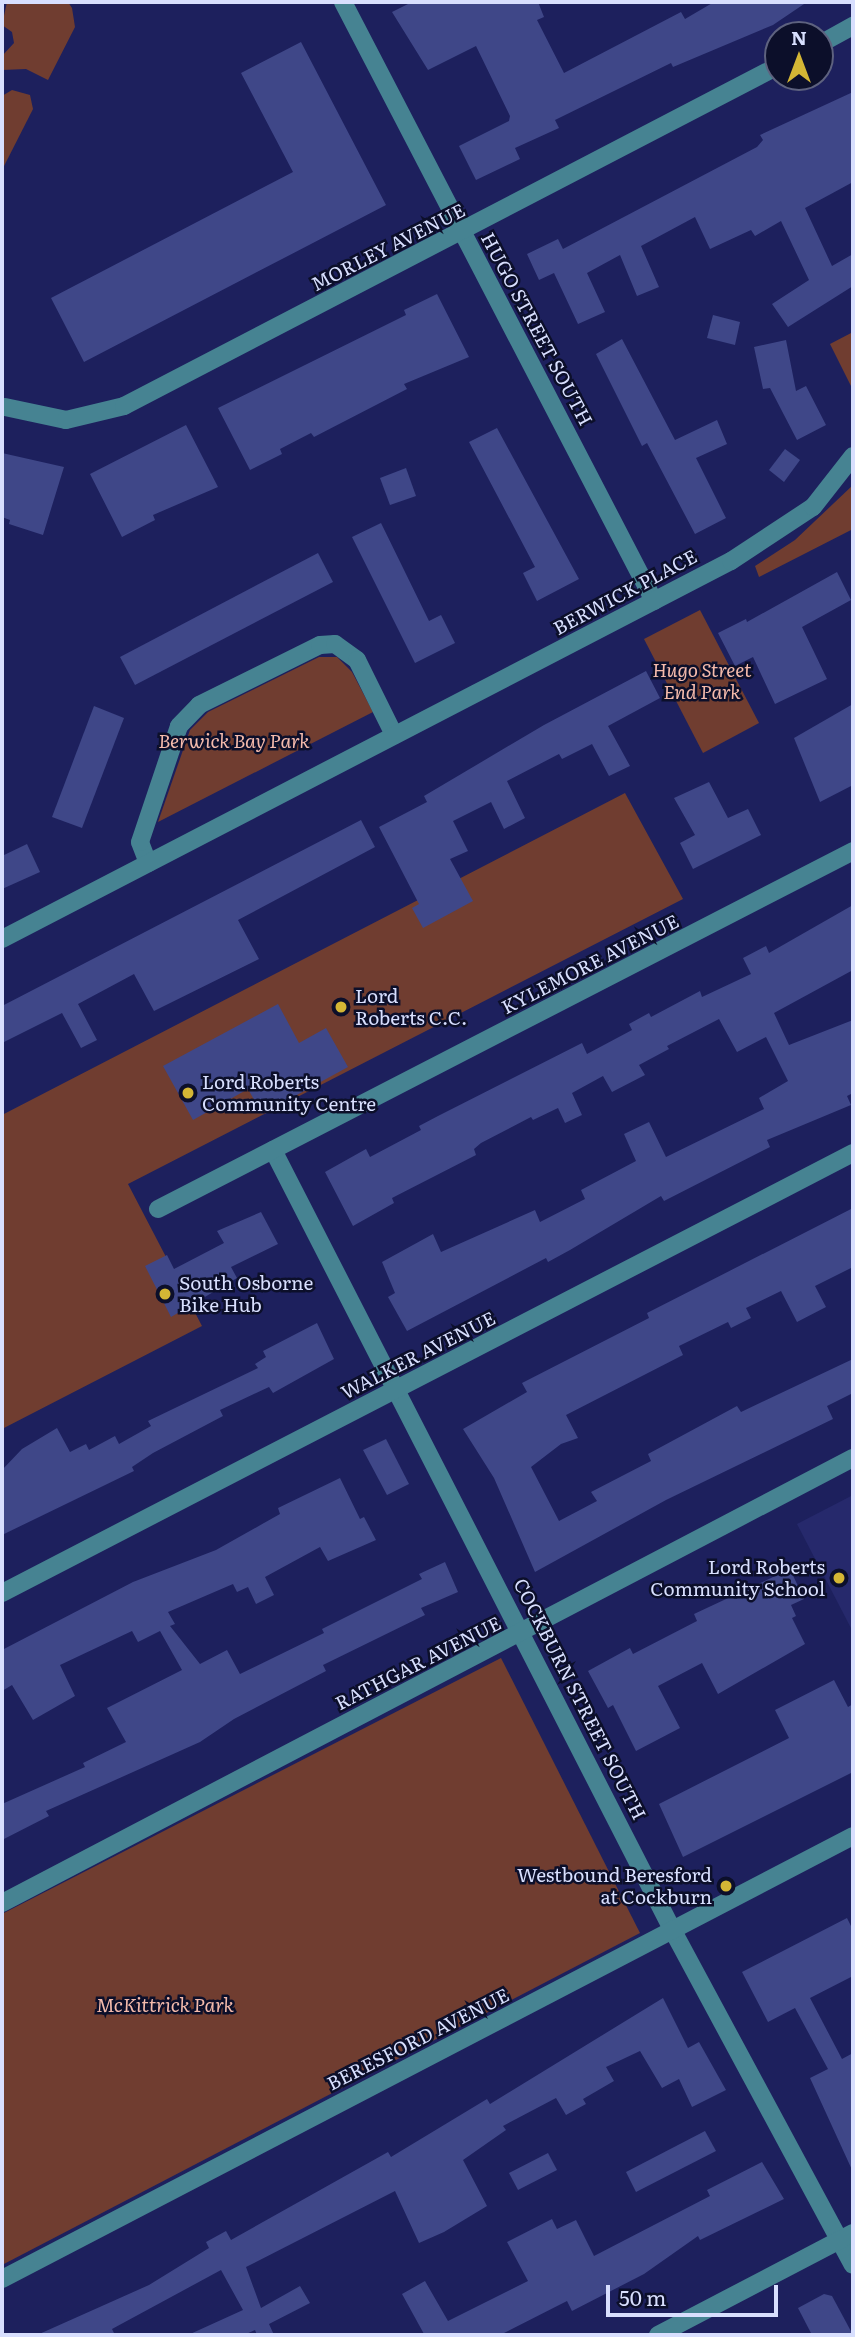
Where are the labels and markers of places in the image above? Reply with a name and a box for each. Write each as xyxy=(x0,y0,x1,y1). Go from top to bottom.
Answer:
place label: Lord Roberts C.C. xyxy=(355,985,467,1029)
marker: Lord Roberts C.C. xyxy=(333,999,349,1015)
place label: Lord Roberts Community Centre xyxy=(202,1071,376,1115)
marker: Lord Roberts Community Centre xyxy=(180,1085,196,1101)
place label: South Osborne Bike Hub xyxy=(179,1272,313,1316)
marker: South Osborne Bike Hub xyxy=(157,1286,173,1302)
place label: Lord Roberts Community School xyxy=(650,1556,825,1600)
marker: Lord Roberts Community School xyxy=(831,1570,847,1586)
place label: Westbound Beresford at Cockburn xyxy=(517,1864,712,1908)
marker: Westbound Beresford at Cockburn xyxy=(718,1878,734,1894)

